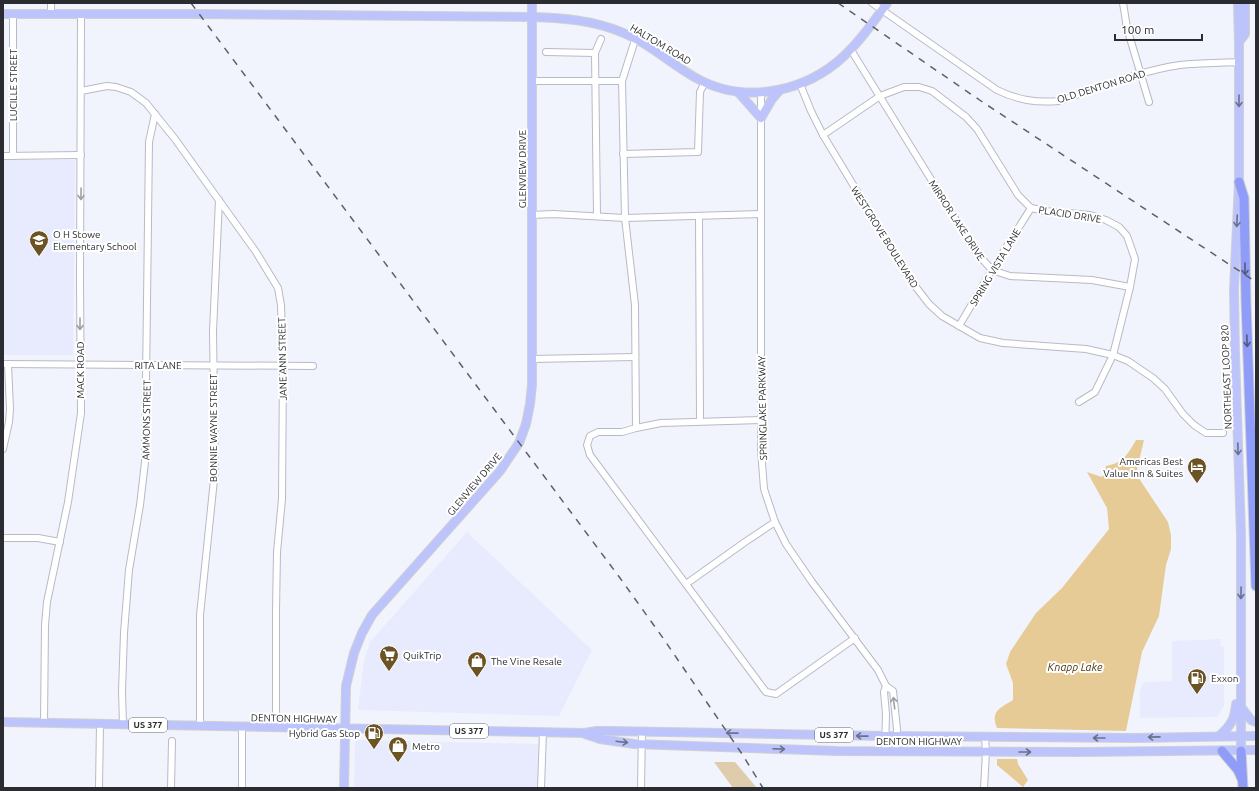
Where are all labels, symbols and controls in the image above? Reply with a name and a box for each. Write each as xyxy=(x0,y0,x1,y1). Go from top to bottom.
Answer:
scale bar xyxy=(1115,16,1202,42)
street label: HALTOM ROAD xyxy=(628,22,693,67)
text: 100 m xyxy=(1121,23,1154,36)
street label: LUCILLE STREET xyxy=(8,48,19,121)
street label: OLD DENTON ROAD xyxy=(1056,68,1147,105)
one-way arrow xyxy=(1235,94,1243,107)
street label: GLENVIEW DRIVE xyxy=(517,129,528,208)
street label: MIRROR LAKE DRIVE xyxy=(926,178,987,263)
street label: WESTGROVE BOULEVARD xyxy=(849,185,920,290)
one-way arrow xyxy=(77,187,85,200)
street label: PLACID DRIVE xyxy=(1038,204,1103,225)
one-way arrow xyxy=(1233,214,1240,227)
street label: SPRING VISTA LANE xyxy=(968,226,1023,308)
school or university icon: O H Stowe Elementary School xyxy=(28,229,50,257)
place label: O H Stowe Elementary School xyxy=(53,229,137,252)
one-way arrow xyxy=(1241,262,1249,275)
one-way arrow xyxy=(76,317,84,330)
street label: JANE ANN STREET xyxy=(276,317,289,401)
street label: NORTHEAST LOOP 820 xyxy=(1219,324,1234,429)
one-way arrow xyxy=(1243,334,1251,347)
street label: MACK ROAD xyxy=(75,341,86,399)
street label: SPRINGLAKE PARKWAY xyxy=(756,355,769,461)
street label: RITA LANE xyxy=(134,360,182,371)
street label: BONNIE WAYNE STREET xyxy=(208,373,219,482)
street label: AMMONS STREET xyxy=(140,379,153,460)
one-way arrow xyxy=(1234,442,1242,455)
street label: GLENVIEW DRIVE xyxy=(445,450,504,518)
place label: Americas Best Value Inn & Suites xyxy=(1103,456,1183,479)
hotel icon: Americas Best Value Inn & Suites xyxy=(1186,456,1208,484)
one-way arrow xyxy=(1237,586,1245,599)
supermarket icon: QuikTrip xyxy=(378,644,400,672)
place label: QuikTrip xyxy=(403,650,441,661)
shop icon: The Vine Resale xyxy=(466,650,488,678)
place label: The Vine Resale xyxy=(491,656,562,667)
water label: Knapp Lake xyxy=(1048,661,1103,673)
fuel station icon: Exxon xyxy=(1186,667,1208,695)
place label: Exxon xyxy=(1211,673,1238,684)
one-way arrow xyxy=(891,697,898,710)
street label: DENTON HIGHWAY xyxy=(251,712,337,725)
road number: US 377 xyxy=(129,718,167,732)
fuel station icon: Hybrid Gas Stop xyxy=(363,722,385,750)
road number: US 377 xyxy=(450,724,488,738)
place label: Hybrid Gas Stop xyxy=(289,728,360,739)
road number: US 377 xyxy=(815,728,853,742)
one-way arrow xyxy=(726,729,739,737)
one-way arrow xyxy=(856,732,869,740)
one-way arrow xyxy=(1093,734,1106,742)
one-way arrow xyxy=(1148,734,1161,741)
shop icon: Metro xyxy=(387,735,409,763)
street label: DENTON HIGHWAY xyxy=(876,736,962,747)
one-way arrow xyxy=(615,739,628,746)
place label: Metro xyxy=(412,741,440,752)
one-way arrow xyxy=(772,746,785,753)
one-way arrow xyxy=(1018,748,1031,756)

